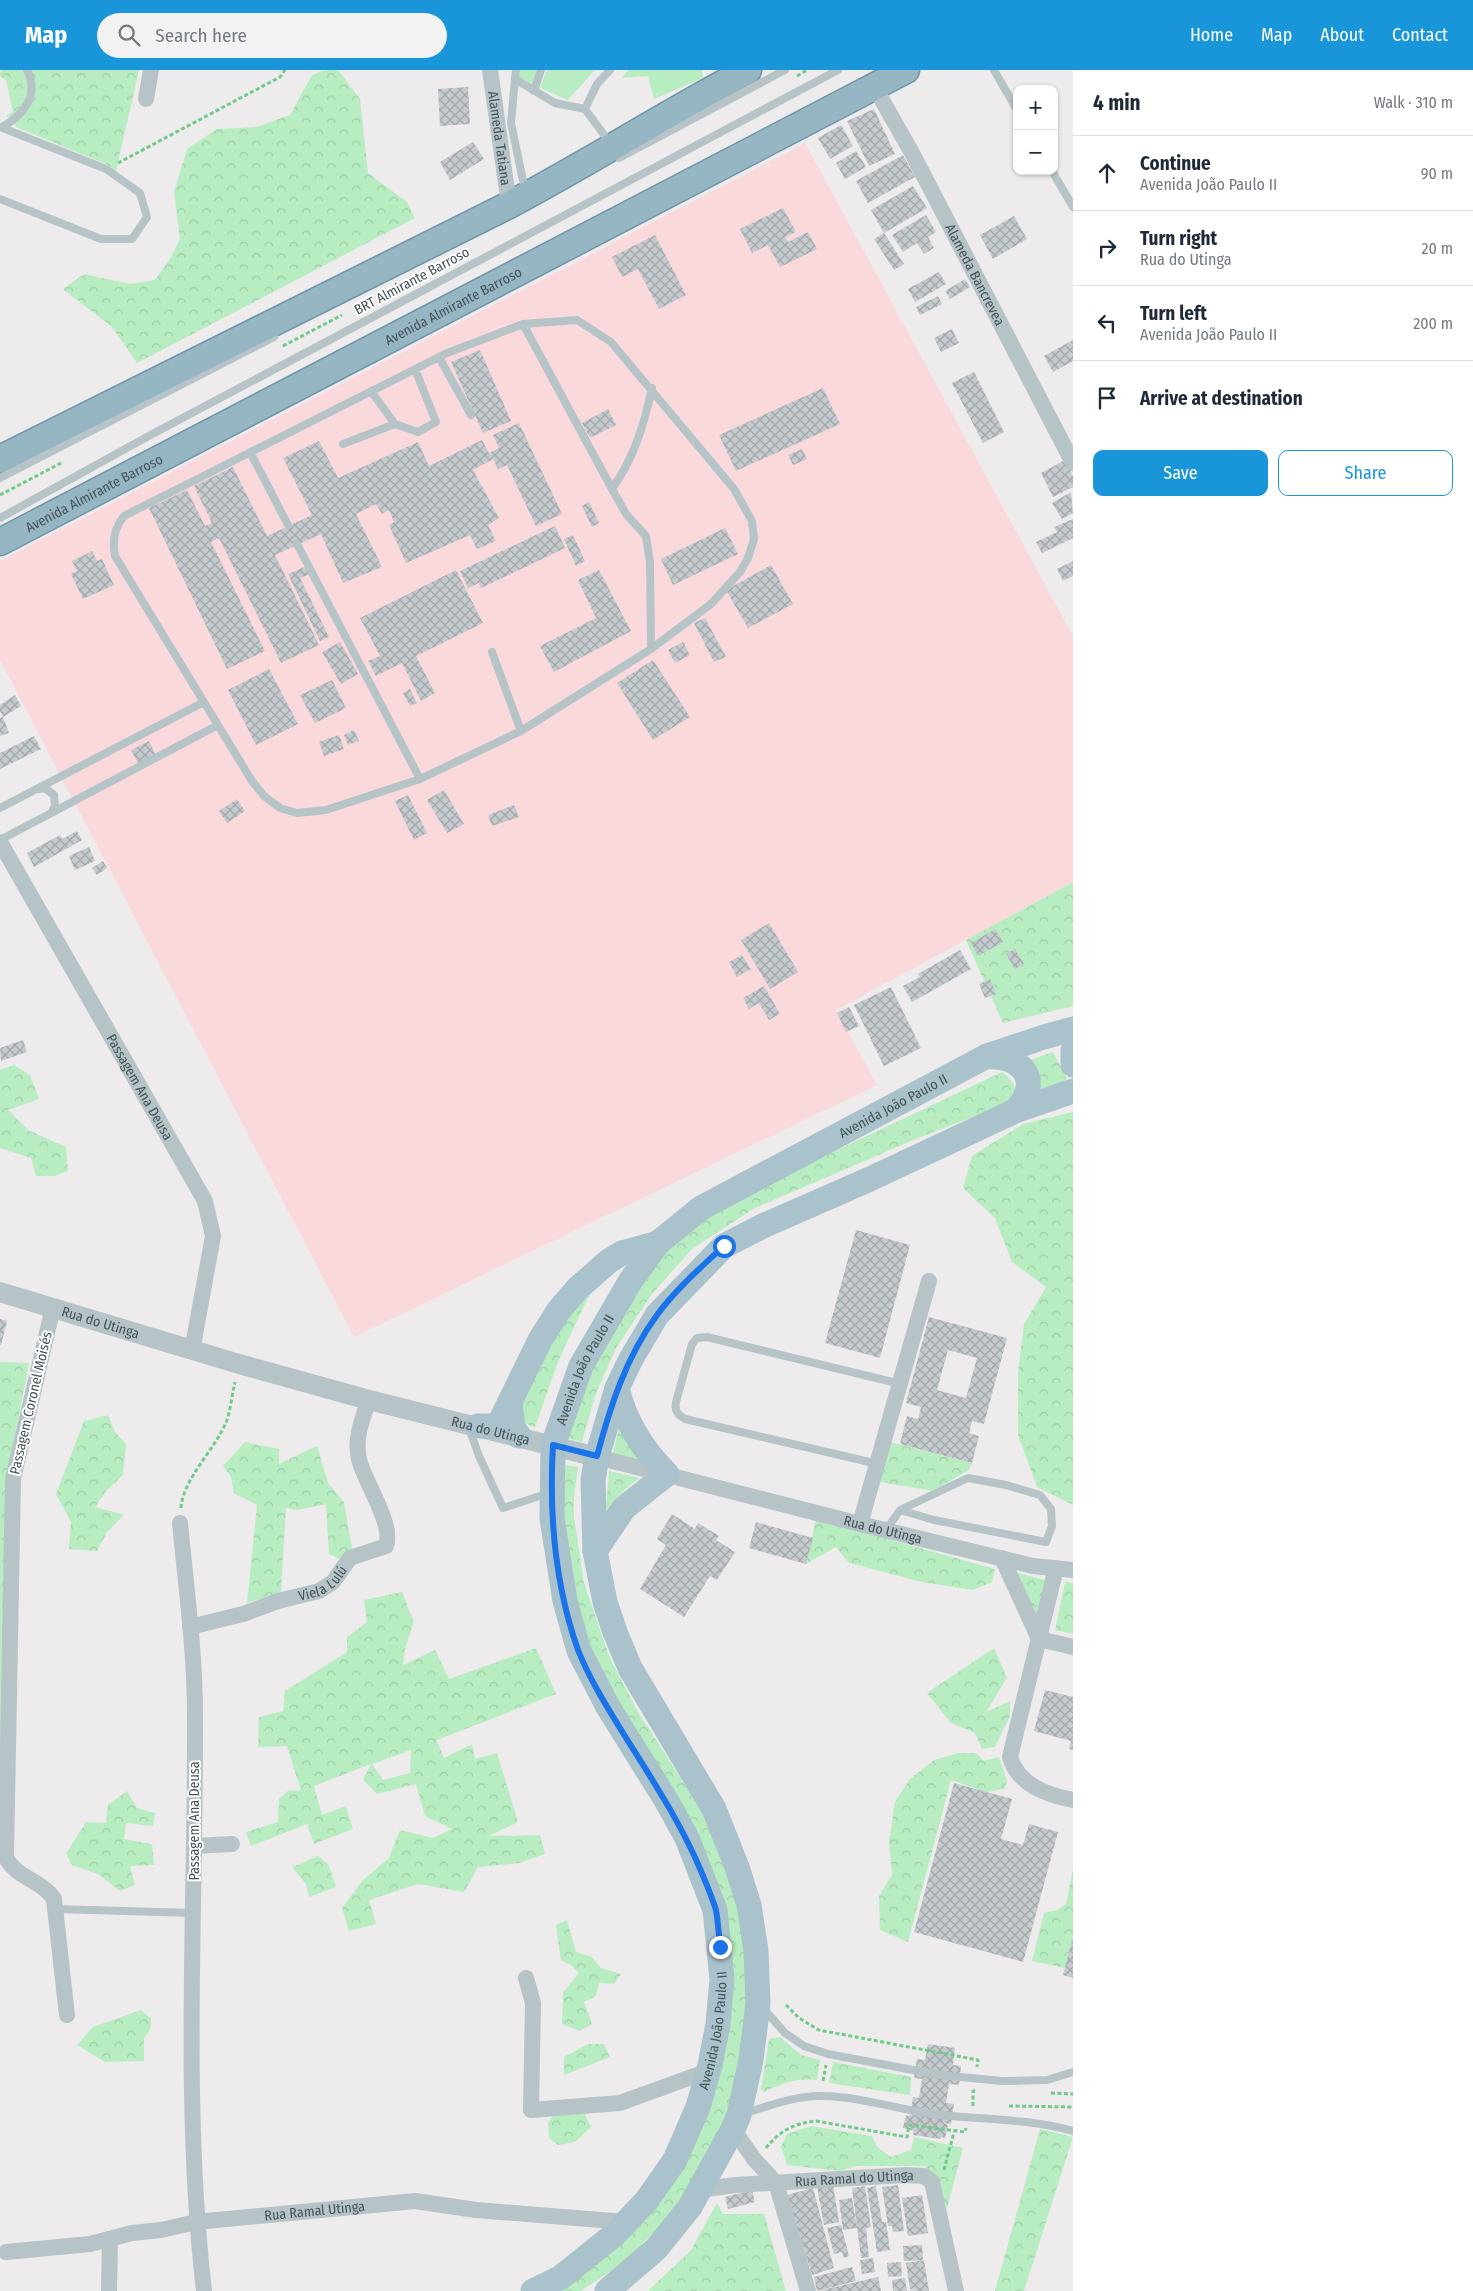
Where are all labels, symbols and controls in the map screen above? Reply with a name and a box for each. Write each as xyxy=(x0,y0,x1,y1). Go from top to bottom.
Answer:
search box xyxy=(97,13,447,58)
text: Map xyxy=(25,21,67,49)
icon: search xyxy=(115,21,143,49)
text: Search here xyxy=(155,24,247,47)
text: Home xyxy=(1190,24,1233,46)
text: Map xyxy=(1261,24,1292,46)
text: About xyxy=(1320,24,1364,46)
text: Contact xyxy=(1392,24,1448,46)
map controls xyxy=(1013,85,1058,175)
button: + xyxy=(1013,85,1058,130)
street label: Alameda Tatiana xyxy=(485,90,515,187)
text: 4 min xyxy=(1093,90,1141,116)
text: Walk · 310 m xyxy=(1374,93,1453,112)
button: − xyxy=(1013,130,1058,175)
text: Continue xyxy=(1140,152,1211,175)
icon: ahead xyxy=(1093,159,1121,187)
text: 90 m xyxy=(1421,164,1453,183)
text: Avenida João Paulo II xyxy=(1140,175,1277,194)
street label: Alameda Bancrevea xyxy=(942,221,1009,328)
text: Turn right xyxy=(1140,227,1217,250)
icon: right xyxy=(1093,234,1121,262)
text: 20 m xyxy=(1422,239,1453,258)
street label: BRT Almirante Barroso xyxy=(351,243,473,319)
text: Rua do Utinga xyxy=(1140,250,1232,269)
street label: Avenida Almirante Barroso xyxy=(382,263,525,349)
text: Turn left xyxy=(1140,302,1207,325)
icon: left xyxy=(1093,309,1121,337)
text: 200 m xyxy=(1413,314,1453,333)
text: Avenida João Paulo II xyxy=(1140,325,1277,344)
icon: arrive xyxy=(1093,384,1121,412)
text: Arrive at destination xyxy=(1140,387,1303,410)
street label: Avenida Almirante Barroso xyxy=(22,450,166,536)
button: Save xyxy=(1093,450,1268,496)
button: Share xyxy=(1278,450,1453,496)
street label: Passagem Ana Deusa xyxy=(103,1031,177,1143)
street label: Avenida João Paulo II xyxy=(836,1070,950,1142)
route start xyxy=(713,1235,736,1258)
street label: Rua do Utinga xyxy=(60,1303,142,1342)
street label: Avenida João Paulo II xyxy=(552,1311,618,1427)
street label: Passagem Coronel Moisés xyxy=(6,1330,56,1476)
street label: Rua do Utinga xyxy=(450,1412,532,1448)
street label: Rua do Utinga xyxy=(842,1512,924,1547)
street label: Viela Lulú xyxy=(297,1562,350,1604)
street label: Passagem Ana Deusa xyxy=(186,1761,203,1881)
route end xyxy=(709,1936,732,1959)
street label: Avenida João Paulo II xyxy=(695,1970,731,2092)
street label: Rua Ramal do Utinga xyxy=(794,2166,915,2190)
street label: Rua Ramal Utinga xyxy=(264,2197,366,2224)

